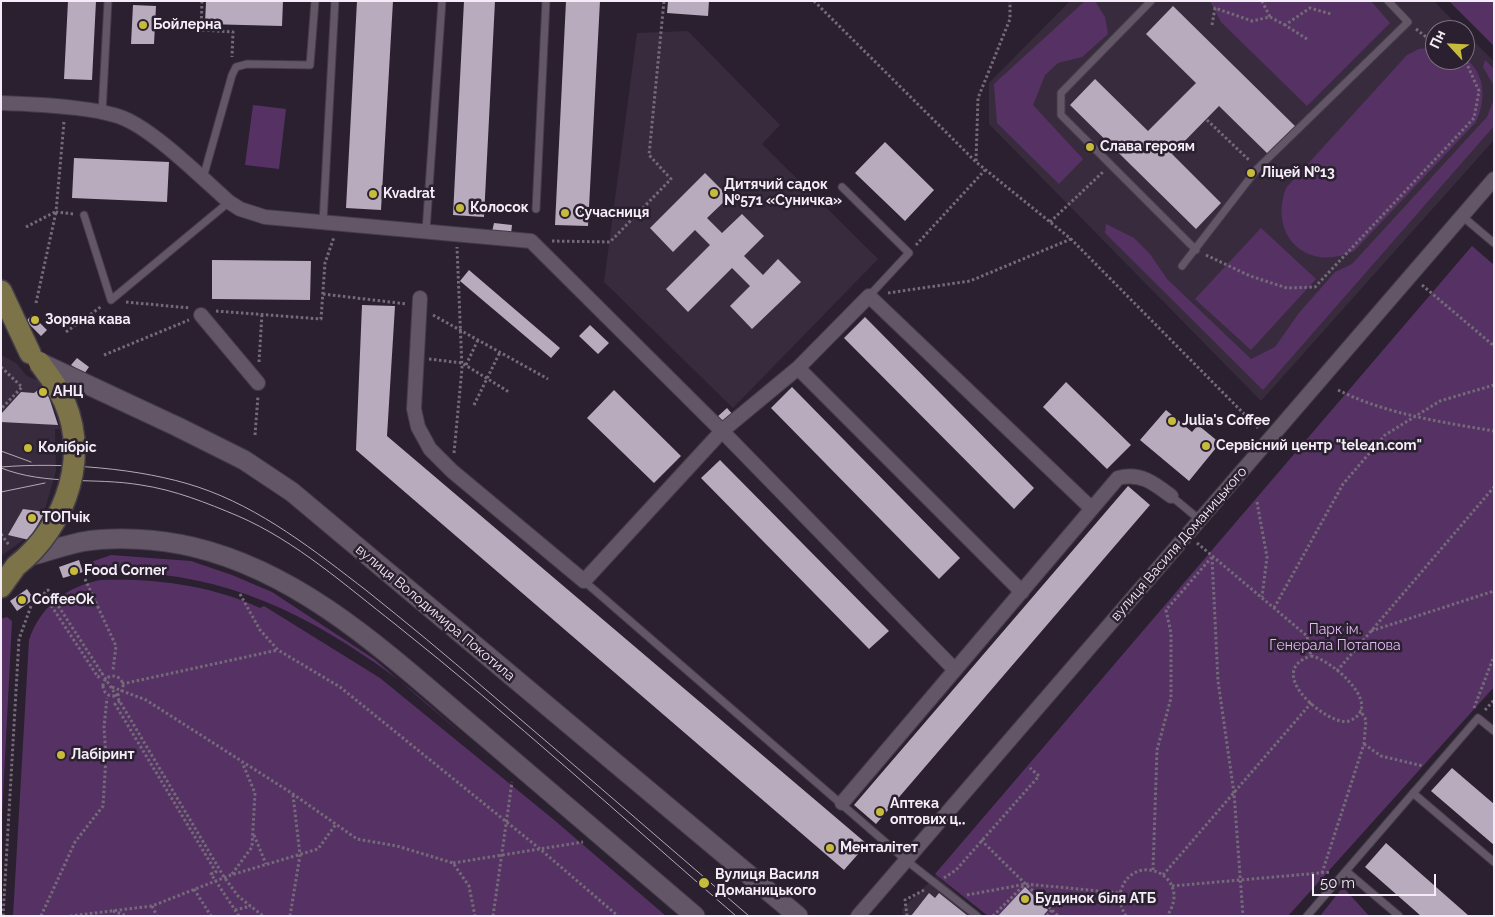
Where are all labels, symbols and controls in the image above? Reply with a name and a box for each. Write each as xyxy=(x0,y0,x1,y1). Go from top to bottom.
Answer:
place label: Бойлерна xyxy=(153,17,221,33)
marker: Бойлерна xyxy=(137,19,149,31)
north arrow xyxy=(1425,20,1475,70)
text: Пн xyxy=(1426,27,1448,51)
place label: Слава героям xyxy=(1100,139,1195,155)
marker: Слава героям xyxy=(1084,141,1096,153)
place label: Ліцей №13 xyxy=(1261,165,1335,181)
marker: Ліцей №13 xyxy=(1245,167,1257,179)
place label: Дитячий садок №571 «Суничка» xyxy=(724,177,842,210)
place label: Kvadrat xyxy=(383,186,435,202)
marker: Дитячий садок №571 «Суничка» xyxy=(708,187,720,199)
marker: Kvadrat xyxy=(367,188,379,200)
place label: Колосок xyxy=(470,200,529,216)
marker: Колосок xyxy=(454,202,466,214)
place label: Сучасниця xyxy=(575,205,649,221)
marker: Сучасниця xyxy=(559,207,571,219)
place label: Зоряна кава xyxy=(45,312,130,328)
marker: Зоряна кава xyxy=(29,314,41,326)
place label: АНЦ xyxy=(53,384,83,400)
marker: АНЦ xyxy=(37,386,49,398)
place label: Julia's Coffee xyxy=(1182,413,1270,429)
marker: Julia's Coffee xyxy=(1166,415,1178,427)
place label: Сервісний центр "tele4n.com" xyxy=(1216,438,1422,454)
place label: Колібріс xyxy=(38,440,97,456)
marker: Сервісний центр "tele4n.com" xyxy=(1200,440,1212,452)
marker: Колібріс xyxy=(22,442,34,454)
street label: вулиця Василя Доманицького xyxy=(1107,463,1251,625)
place label: ТОПчік xyxy=(42,510,90,526)
marker: ТОПчік xyxy=(26,512,38,524)
street label: вулиця Володимира Покотила xyxy=(352,541,518,685)
place label: Food Corner xyxy=(84,563,167,579)
marker: Food Corner xyxy=(68,565,80,577)
place label: CoffeeOk xyxy=(32,592,94,608)
marker: CoffeeOk xyxy=(16,594,28,606)
park label: Парк ім. Генерала Потапова xyxy=(1269,622,1401,654)
place label: Лабіринт xyxy=(71,747,135,763)
marker: Лабіринт xyxy=(55,749,67,761)
place label: Аптека оптових ц‥ xyxy=(890,796,966,829)
marker: Аптека оптових ц‥ xyxy=(874,806,886,818)
place label: Менталітет xyxy=(840,840,918,856)
marker: Менталітет xyxy=(824,842,836,854)
scale bar xyxy=(1315,864,1439,896)
place label: Вулиця Василя Доманицького xyxy=(715,867,819,900)
text: 50 m xyxy=(1320,874,1355,892)
marker: Вулиця Василя Доманицького xyxy=(697,876,711,890)
place label: Будинок біля АТБ xyxy=(1035,891,1156,907)
marker: Будинок біля АТБ xyxy=(1019,893,1031,905)

